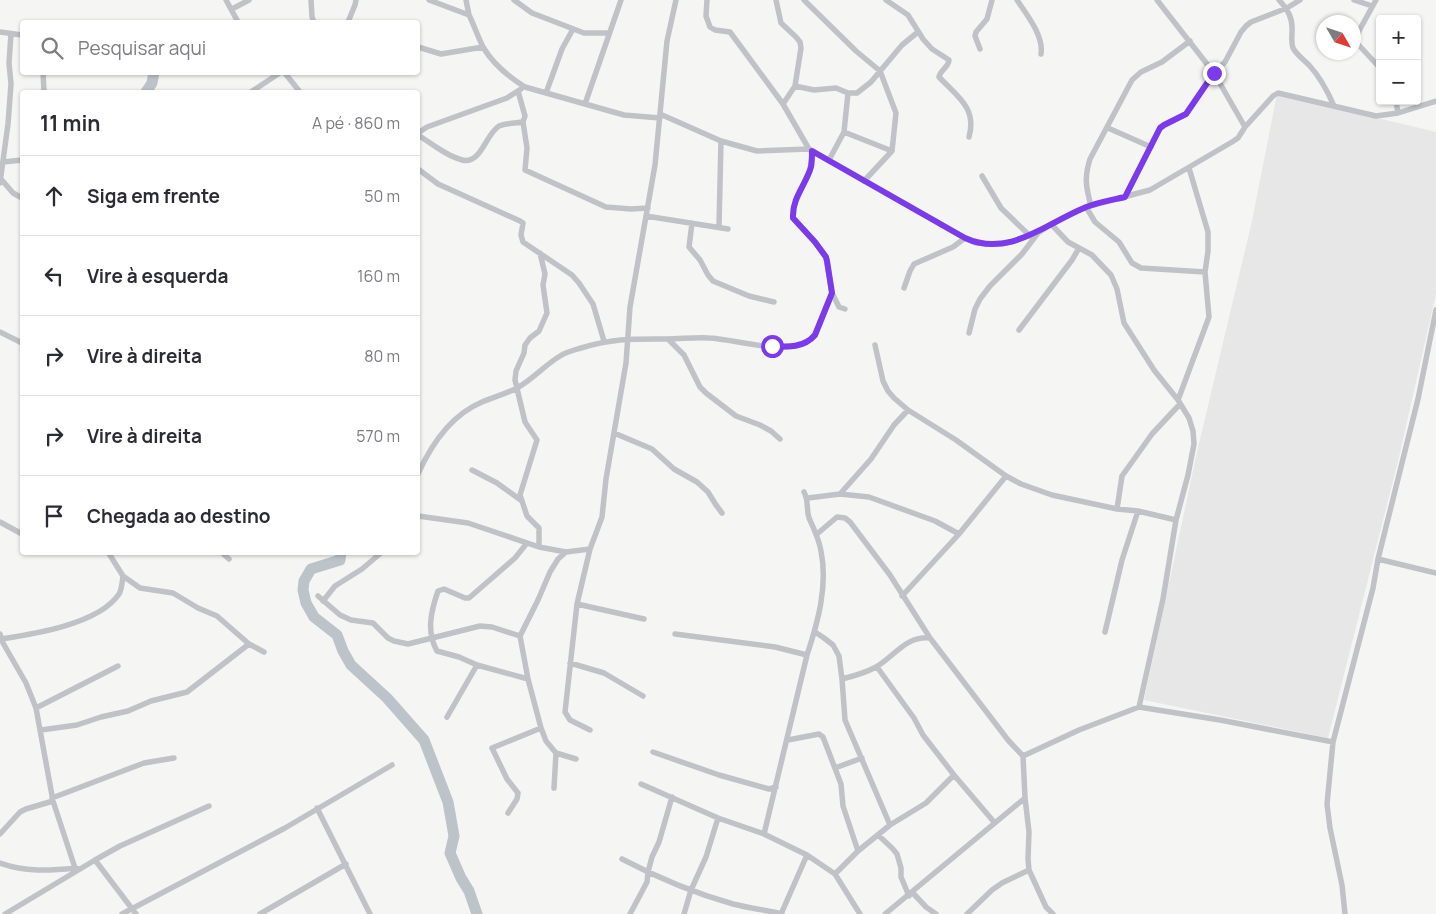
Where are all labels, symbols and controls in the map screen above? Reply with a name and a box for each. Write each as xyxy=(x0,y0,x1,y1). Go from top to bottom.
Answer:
north arrow xyxy=(1316,15,1361,60)
map controls xyxy=(1376,15,1421,105)
button: + xyxy=(1376,15,1421,60)
search box xyxy=(20,20,420,75)
icon: search xyxy=(38,34,66,62)
text: Pesquisar aqui xyxy=(78,35,206,61)
button: − xyxy=(1376,60,1421,105)
route end xyxy=(1203,62,1226,85)
text: 11 min xyxy=(40,109,101,137)
text: A pé · 860 m xyxy=(312,112,400,134)
icon: ahead xyxy=(40,182,68,210)
text: Siga em frente xyxy=(87,183,220,209)
text: 50 m xyxy=(364,185,400,207)
icon: left xyxy=(40,262,68,290)
text: Vire à esquerda xyxy=(87,263,228,289)
text: 160 m xyxy=(357,265,400,287)
route start xyxy=(761,335,784,358)
icon: right xyxy=(40,342,68,370)
text: Vire à direita xyxy=(87,343,202,369)
text: 80 m xyxy=(364,345,400,367)
icon: right xyxy=(40,422,68,450)
text: Vire à direita xyxy=(87,423,202,449)
text: 570 m xyxy=(356,425,400,447)
icon: arrive xyxy=(40,502,68,530)
text: Chegada ao destino xyxy=(87,503,270,529)

